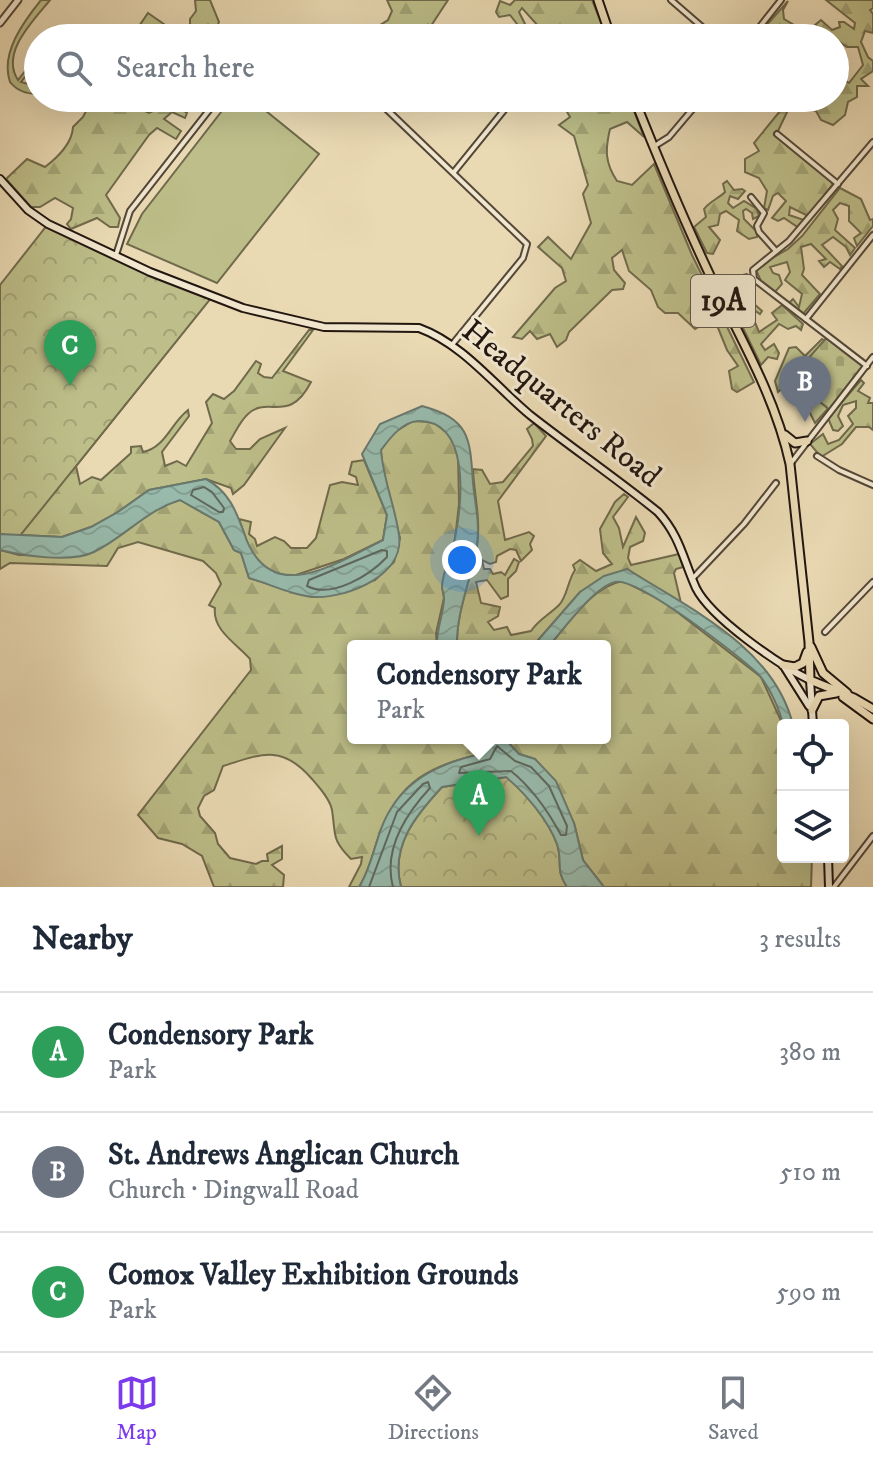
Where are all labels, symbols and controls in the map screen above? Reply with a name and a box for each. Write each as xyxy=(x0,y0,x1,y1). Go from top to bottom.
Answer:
search box xyxy=(24,24,849,112)
icon: search xyxy=(52,46,96,90)
text: Search here xyxy=(116,50,255,87)
road number: 19A xyxy=(691,275,755,327)
street label: Headquarters Road xyxy=(453,311,669,497)
pin: C xyxy=(44,320,96,386)
pin: B xyxy=(779,356,831,422)
your location xyxy=(442,540,482,580)
popup xyxy=(347,640,611,744)
text: Condensory Park xyxy=(376,657,582,694)
text: Park xyxy=(376,694,425,727)
map controls xyxy=(777,719,849,863)
button: locate xyxy=(777,719,849,791)
pin: A xyxy=(453,770,505,836)
button: layers xyxy=(777,791,849,863)
text: Nearby xyxy=(32,918,133,960)
text: 3 results xyxy=(759,923,841,956)
text: Condensory Park xyxy=(108,1017,314,1054)
text: A xyxy=(50,1036,66,1069)
text: 380 m xyxy=(779,1036,841,1069)
text: Park xyxy=(108,1054,157,1087)
text: St. Andrews Anglican Church xyxy=(108,1137,459,1174)
text: B xyxy=(50,1156,66,1189)
text: 510 m xyxy=(780,1156,841,1189)
text: Church · Dingwall Road xyxy=(108,1174,359,1207)
text: Comox Valley Exhibition Grounds xyxy=(108,1257,519,1294)
text: C xyxy=(49,1276,67,1309)
text: 590 m xyxy=(776,1276,841,1309)
text: Park xyxy=(108,1294,157,1327)
tab: Map xyxy=(115,1371,159,1446)
tab: Directions xyxy=(388,1371,479,1446)
tab: Saved xyxy=(708,1371,758,1446)

